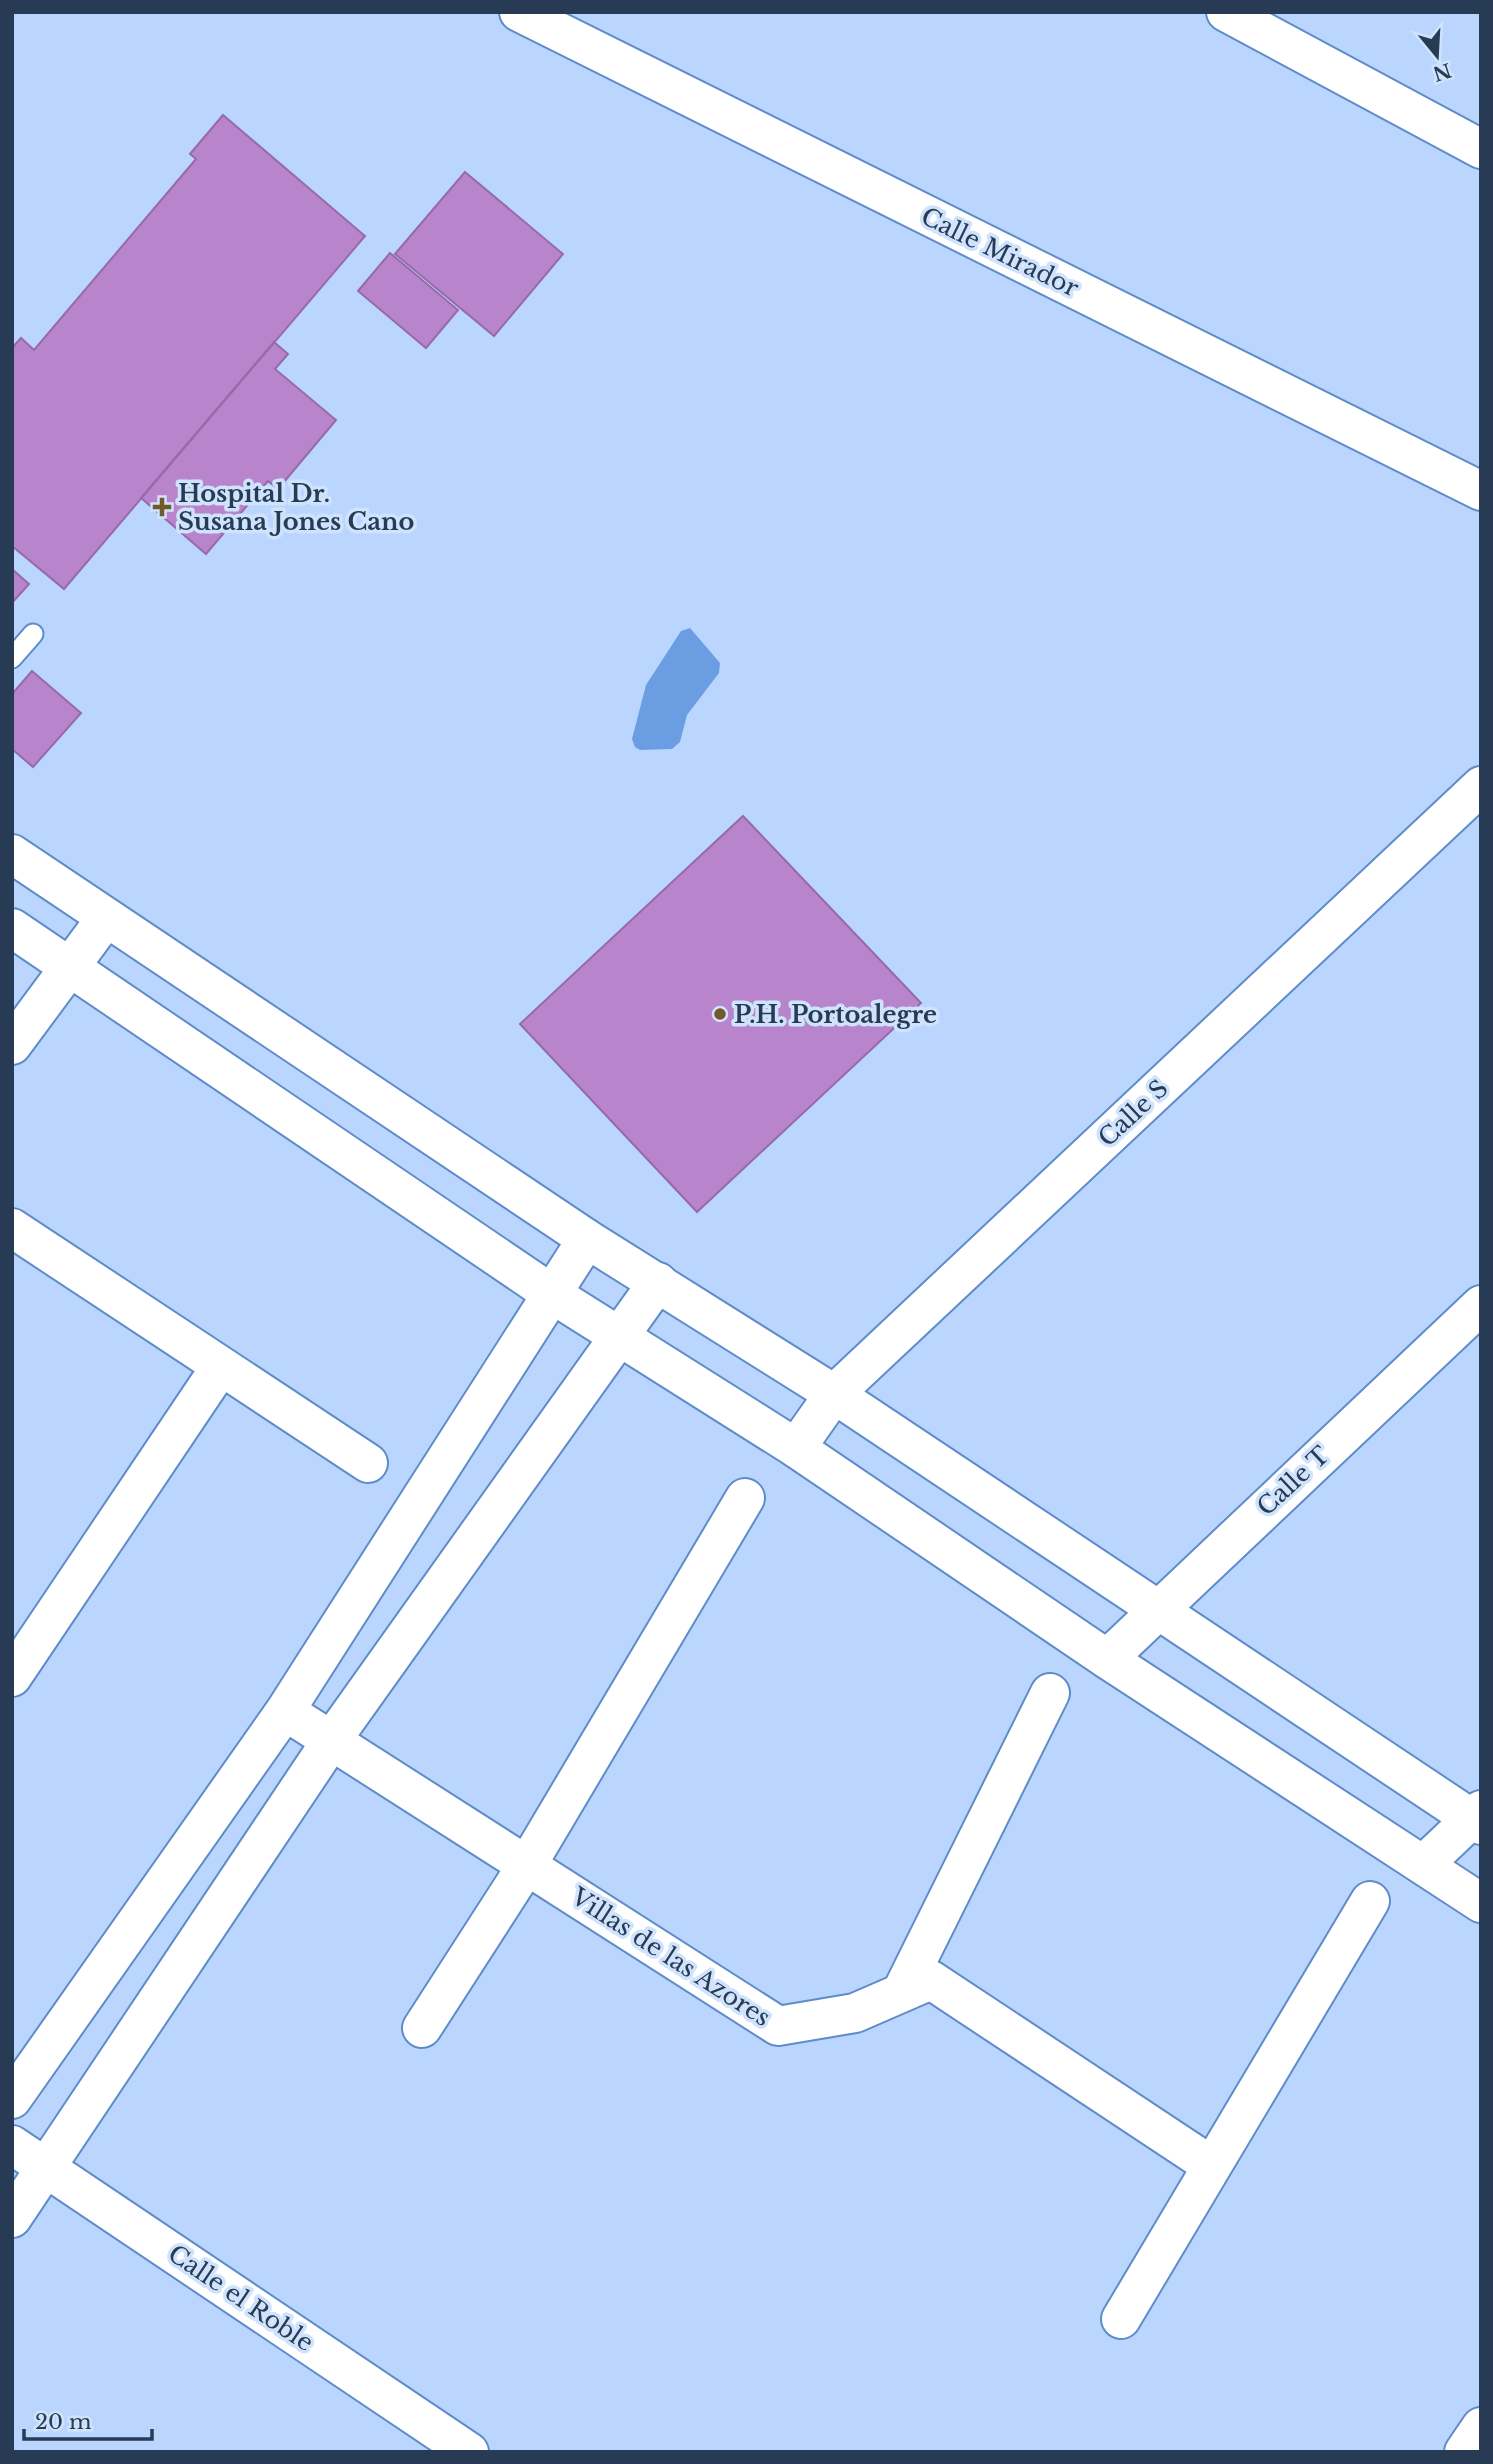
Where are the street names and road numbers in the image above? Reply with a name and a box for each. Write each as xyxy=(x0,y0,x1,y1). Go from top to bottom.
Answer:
street label: Calle Mirador xyxy=(917,201,1084,303)
street label: Calle S xyxy=(1092,1074,1174,1152)
street label: Calle T xyxy=(1251,1441,1335,1521)
street label: Villas de las Azores xyxy=(565,1881,776,2032)
street label: Calle el Roble xyxy=(163,2239,319,2357)

